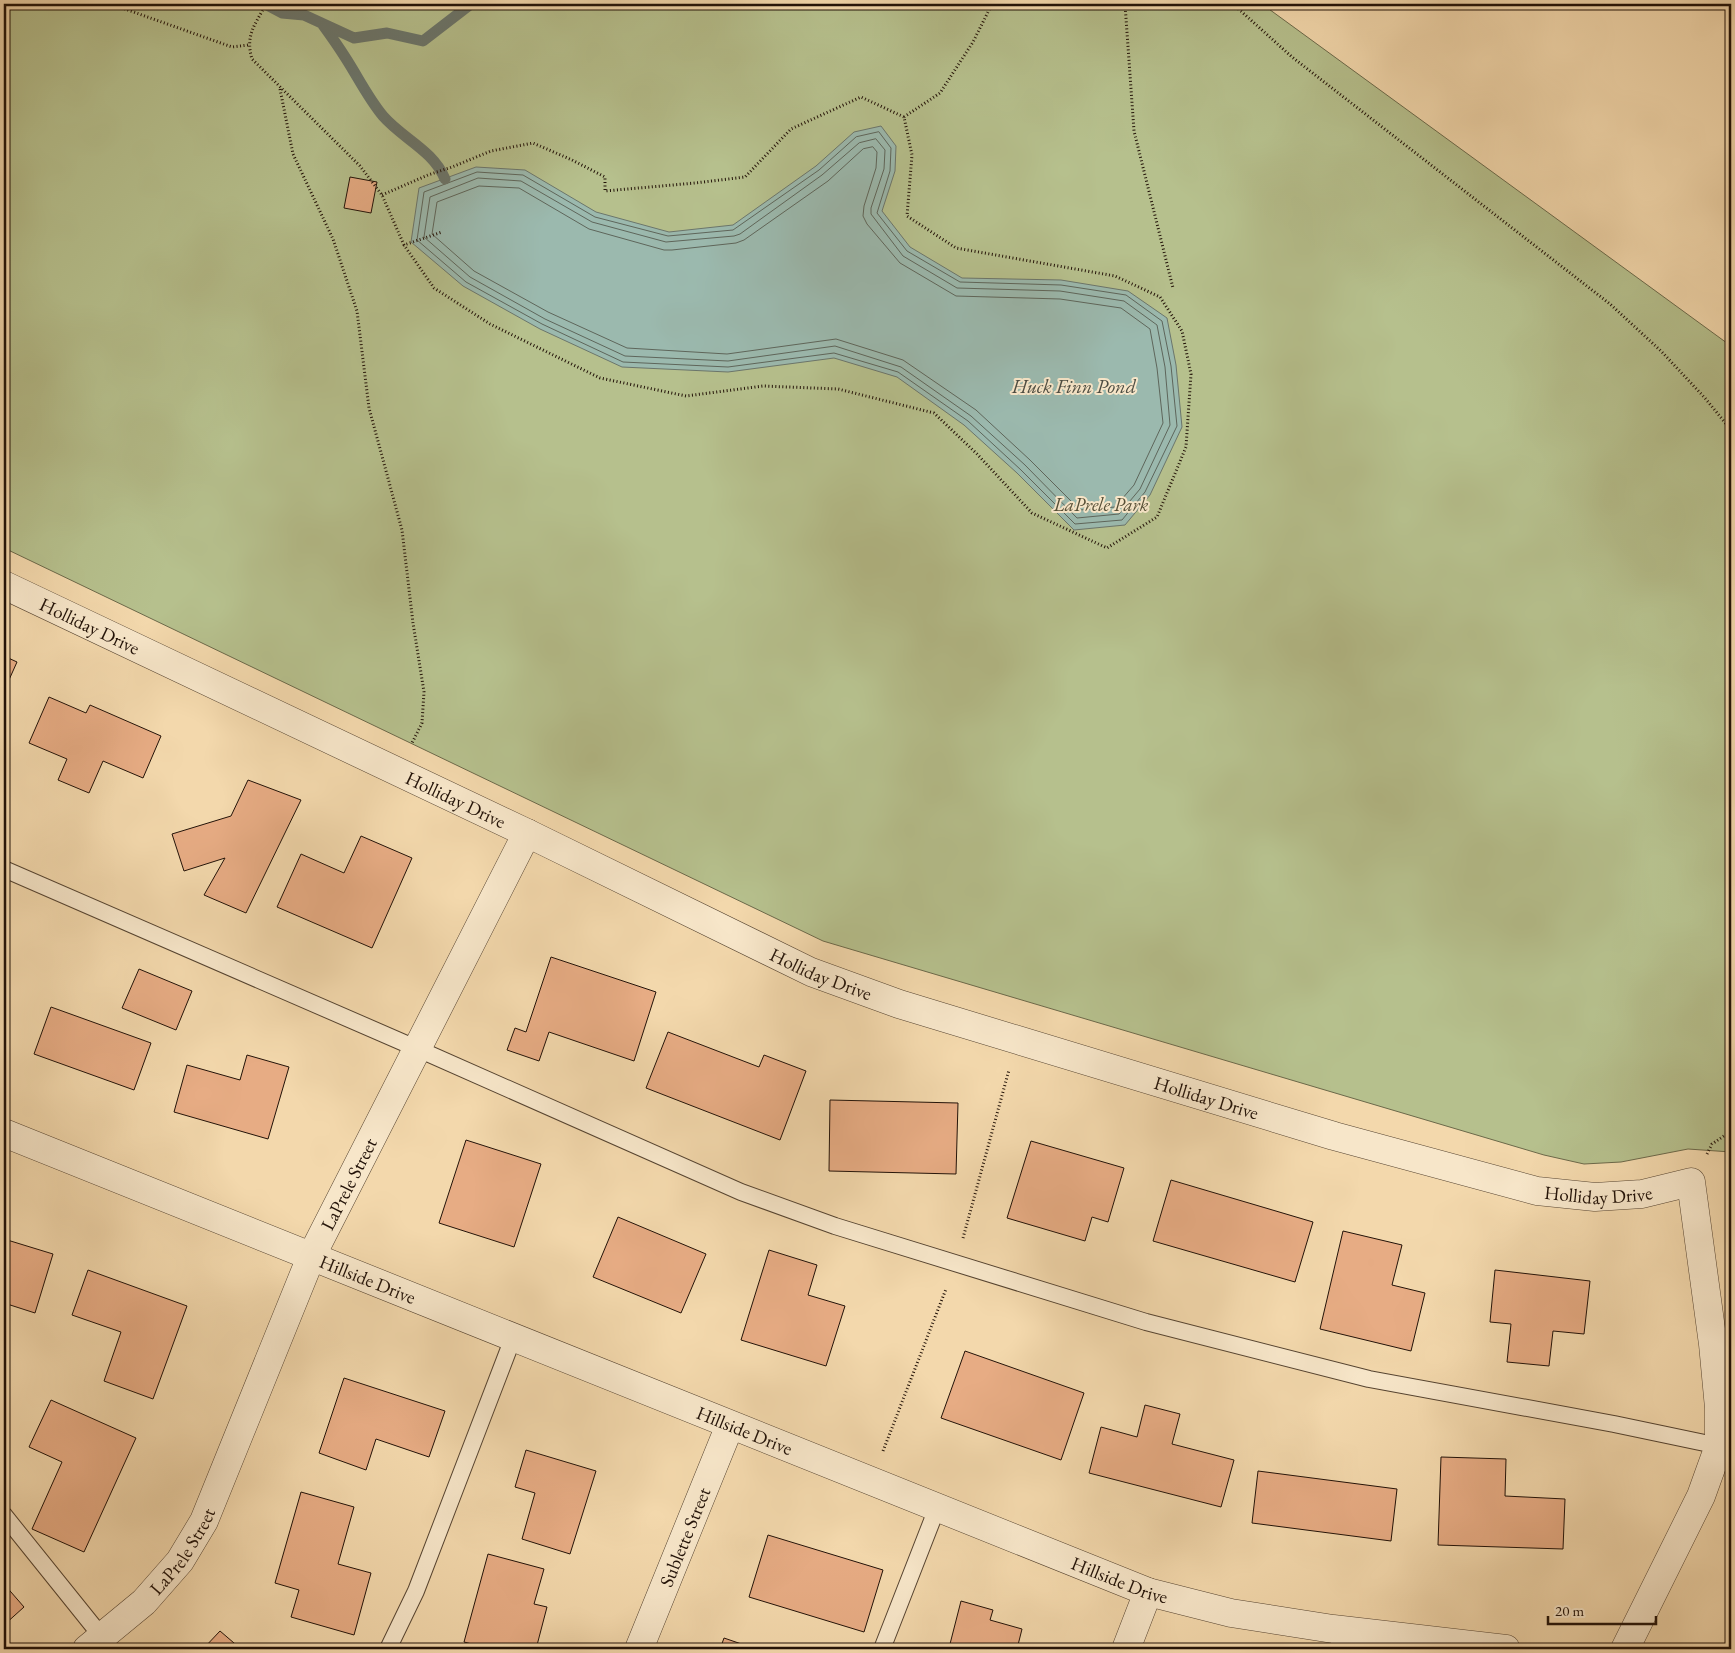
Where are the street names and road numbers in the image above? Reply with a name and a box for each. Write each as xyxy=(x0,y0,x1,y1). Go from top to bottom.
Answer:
street label: Holliday Drive xyxy=(36,591,144,660)
street label: Holliday Drive xyxy=(402,765,510,834)
street label: Holliday Drive xyxy=(766,941,875,1006)
street label: Holliday Drive xyxy=(1151,1070,1262,1125)
street label: LaPrele Street xyxy=(314,1133,382,1234)
street label: Holliday Drive xyxy=(1543,1179,1655,1210)
street label: Hillside Drive xyxy=(316,1248,420,1309)
street label: Hillside Drive xyxy=(693,1400,796,1461)
street label: Sublette Street xyxy=(653,1483,716,1590)
street label: LaPrele Street xyxy=(144,1504,221,1600)
street label: Hillside Drive xyxy=(1068,1550,1171,1609)

